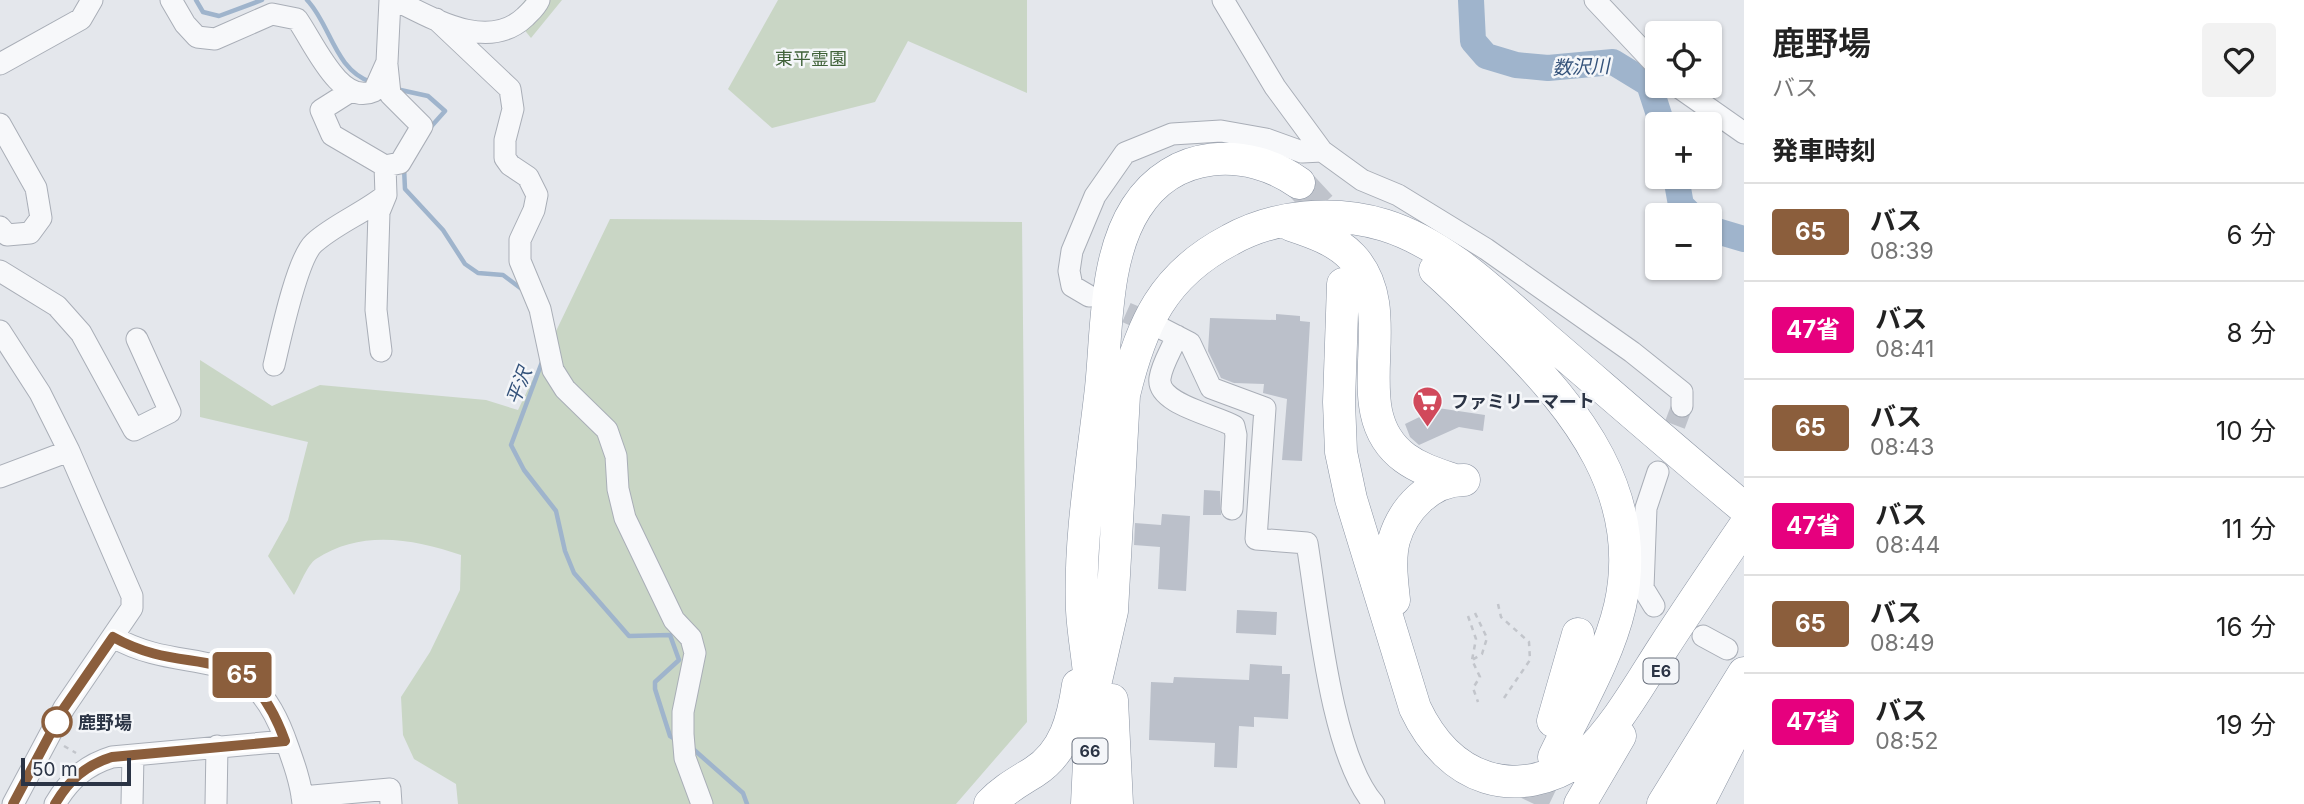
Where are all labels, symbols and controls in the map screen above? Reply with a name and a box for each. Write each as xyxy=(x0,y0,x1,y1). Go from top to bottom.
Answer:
map controls xyxy=(1645,21,1722,280)
button: locate xyxy=(1645,21,1722,98)
text: 鹿野場 xyxy=(1772,23,1871,63)
button: heart xyxy=(2202,23,2276,97)
park label: 東平霊園 xyxy=(775,48,847,69)
water label: 数沢川 xyxy=(1552,54,1612,79)
text: バス xyxy=(1772,74,1818,102)
button: + xyxy=(1645,112,1722,189)
text: 発車時刻 xyxy=(1772,135,1876,166)
button: − xyxy=(1645,203,1722,280)
text: バス xyxy=(1870,205,1922,236)
text: 65 xyxy=(1795,217,1826,246)
text: 6 分 xyxy=(2227,219,2276,250)
text: 08:39 xyxy=(1870,237,1934,265)
text: バス xyxy=(1875,303,1927,334)
text: 47省 xyxy=(1786,315,1840,344)
text: 8 分 xyxy=(2227,317,2276,348)
text: 08:41 xyxy=(1875,335,1934,363)
water label: 平沢 xyxy=(501,361,538,408)
supermarket icon: ファミリーマート xyxy=(1411,384,1445,428)
place label: ファミリーマート xyxy=(1451,391,1595,412)
text: バス xyxy=(1870,401,1922,432)
text: 65 xyxy=(1795,413,1826,442)
text: 10 分 xyxy=(2216,415,2276,446)
text: 08:43 xyxy=(1870,433,1934,461)
text: バス xyxy=(1875,499,1927,530)
text: 47省 xyxy=(1786,511,1840,540)
text: 11 分 xyxy=(2222,513,2276,544)
text: 08:44 xyxy=(1875,531,1940,559)
text: バス xyxy=(1870,597,1922,628)
text: 65 xyxy=(1795,609,1826,638)
text: 16 分 xyxy=(2216,611,2276,642)
text: 08:49 xyxy=(1870,629,1935,657)
line badge: 65 xyxy=(210,652,274,698)
road number: E6 xyxy=(1644,658,1678,684)
text: 65 xyxy=(227,660,257,689)
text: バス xyxy=(1875,695,1927,726)
marker: 鹿野場 xyxy=(42,707,72,737)
text: 47省 xyxy=(1786,707,1840,736)
text: 19 分 xyxy=(2216,709,2276,740)
place label: 鹿野場 xyxy=(78,712,132,733)
text: 08:52 xyxy=(1875,727,1939,755)
road number: 66 xyxy=(1072,738,1108,764)
scale bar xyxy=(21,755,131,787)
text: 50 m xyxy=(32,758,78,781)

